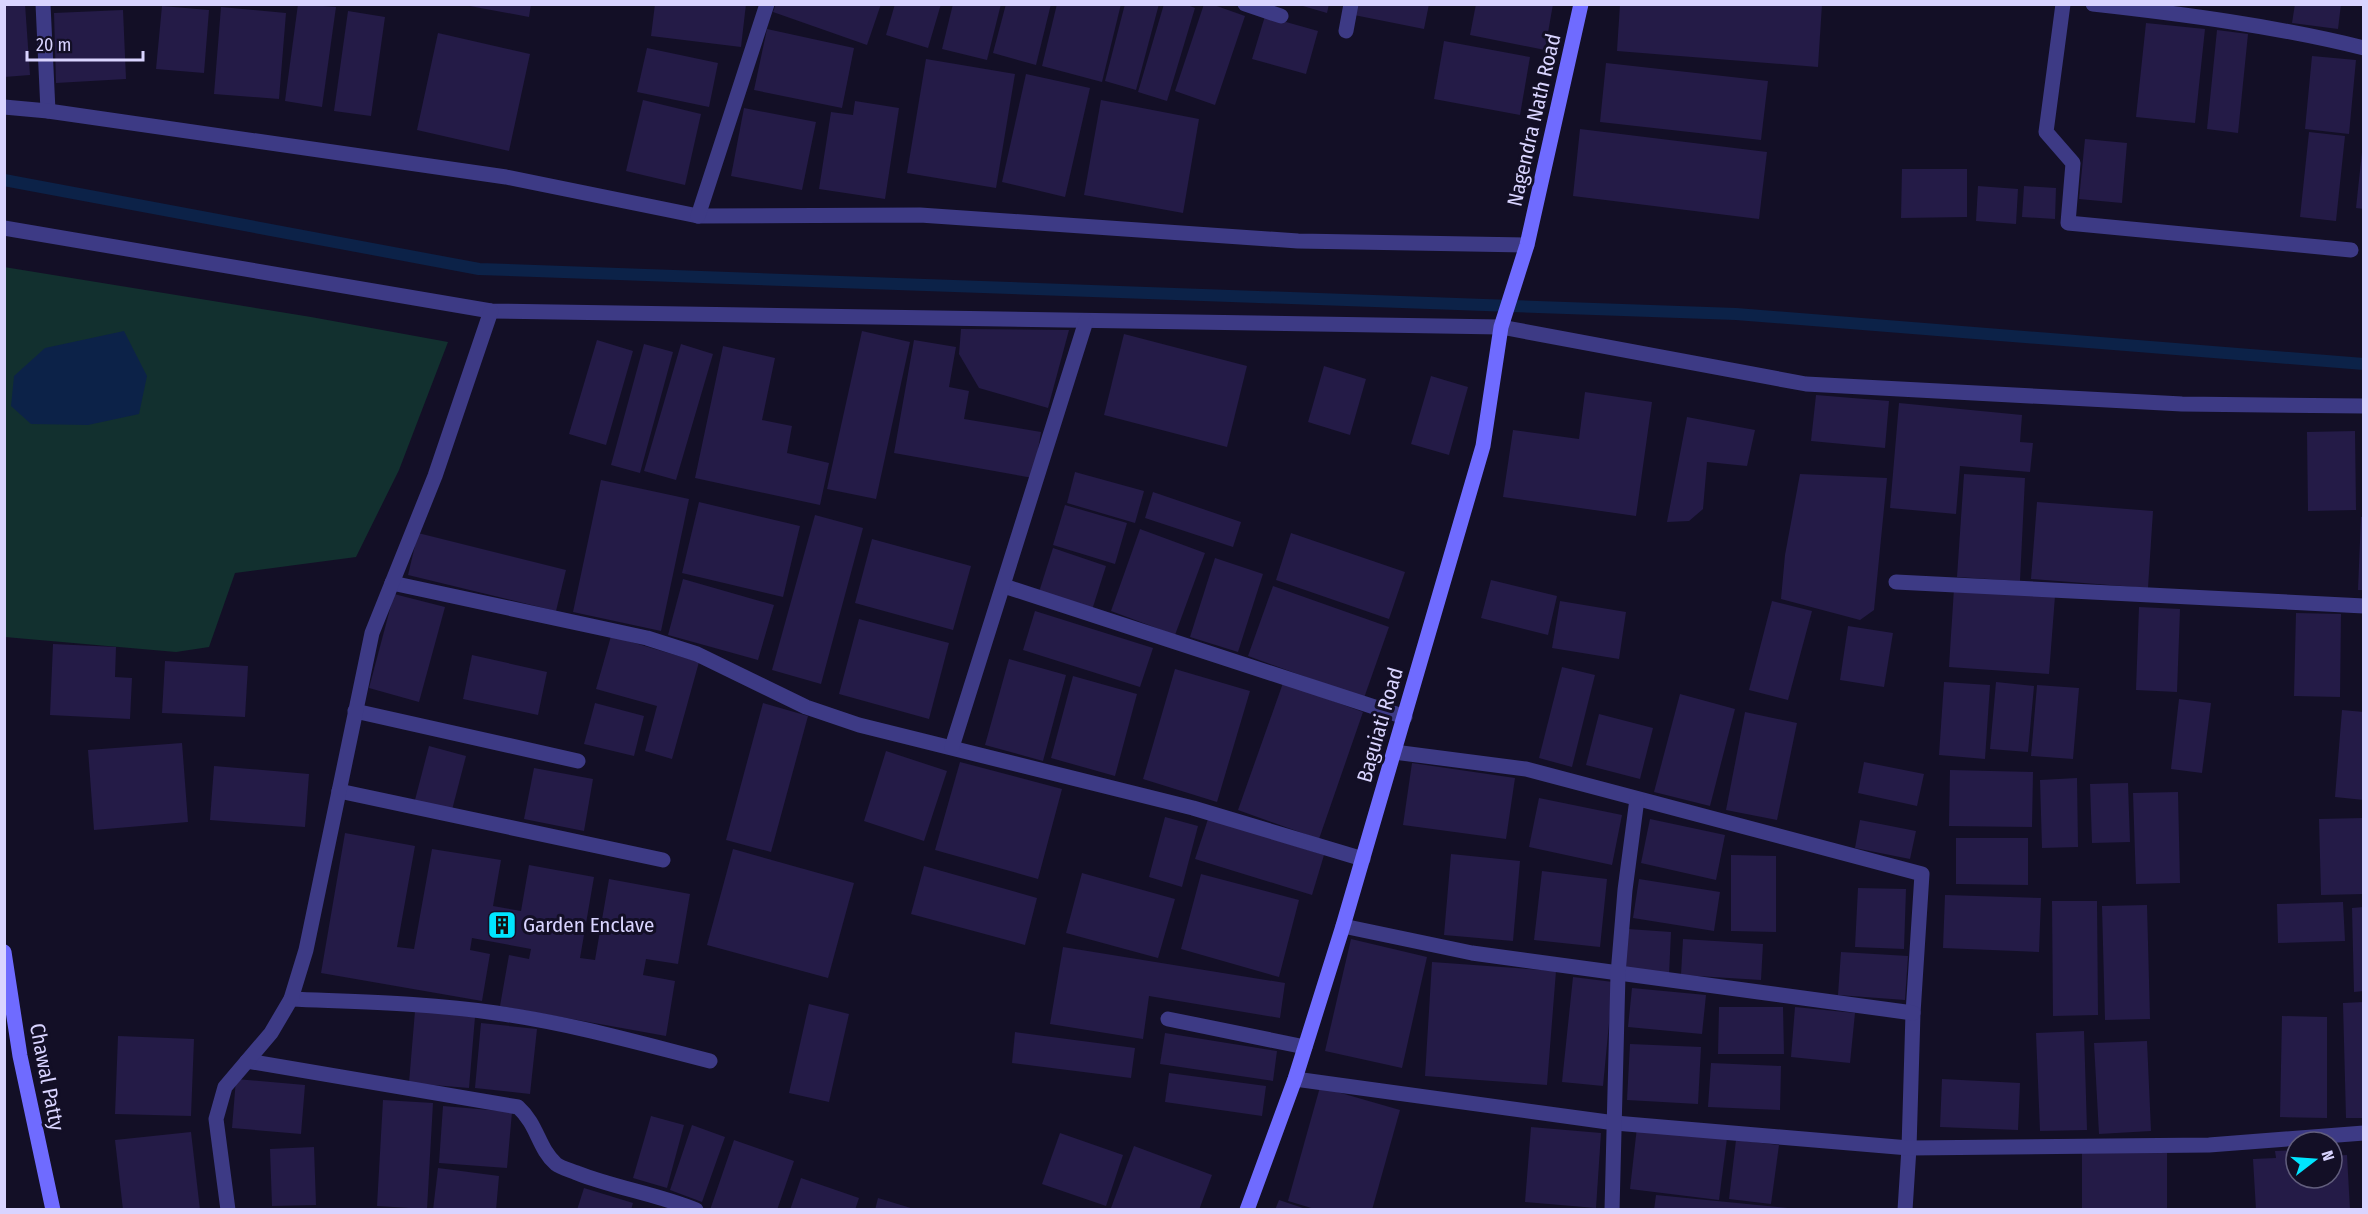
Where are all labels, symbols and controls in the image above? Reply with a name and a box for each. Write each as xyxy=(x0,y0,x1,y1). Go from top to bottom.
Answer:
scale bar xyxy=(27,24,142,62)
street label: Nagendra Nath Road xyxy=(1501,31,1567,209)
text: 20 m xyxy=(36,34,71,56)
street label: Baguiati Road xyxy=(1351,664,1409,786)
building icon: Garden Enclave xyxy=(486,909,518,941)
place label: Garden Enclave xyxy=(523,912,654,938)
street label: Chawal Patty xyxy=(24,1021,70,1134)
north arrow xyxy=(2284,1130,2344,1190)
text: N xyxy=(2317,1148,2338,1163)

